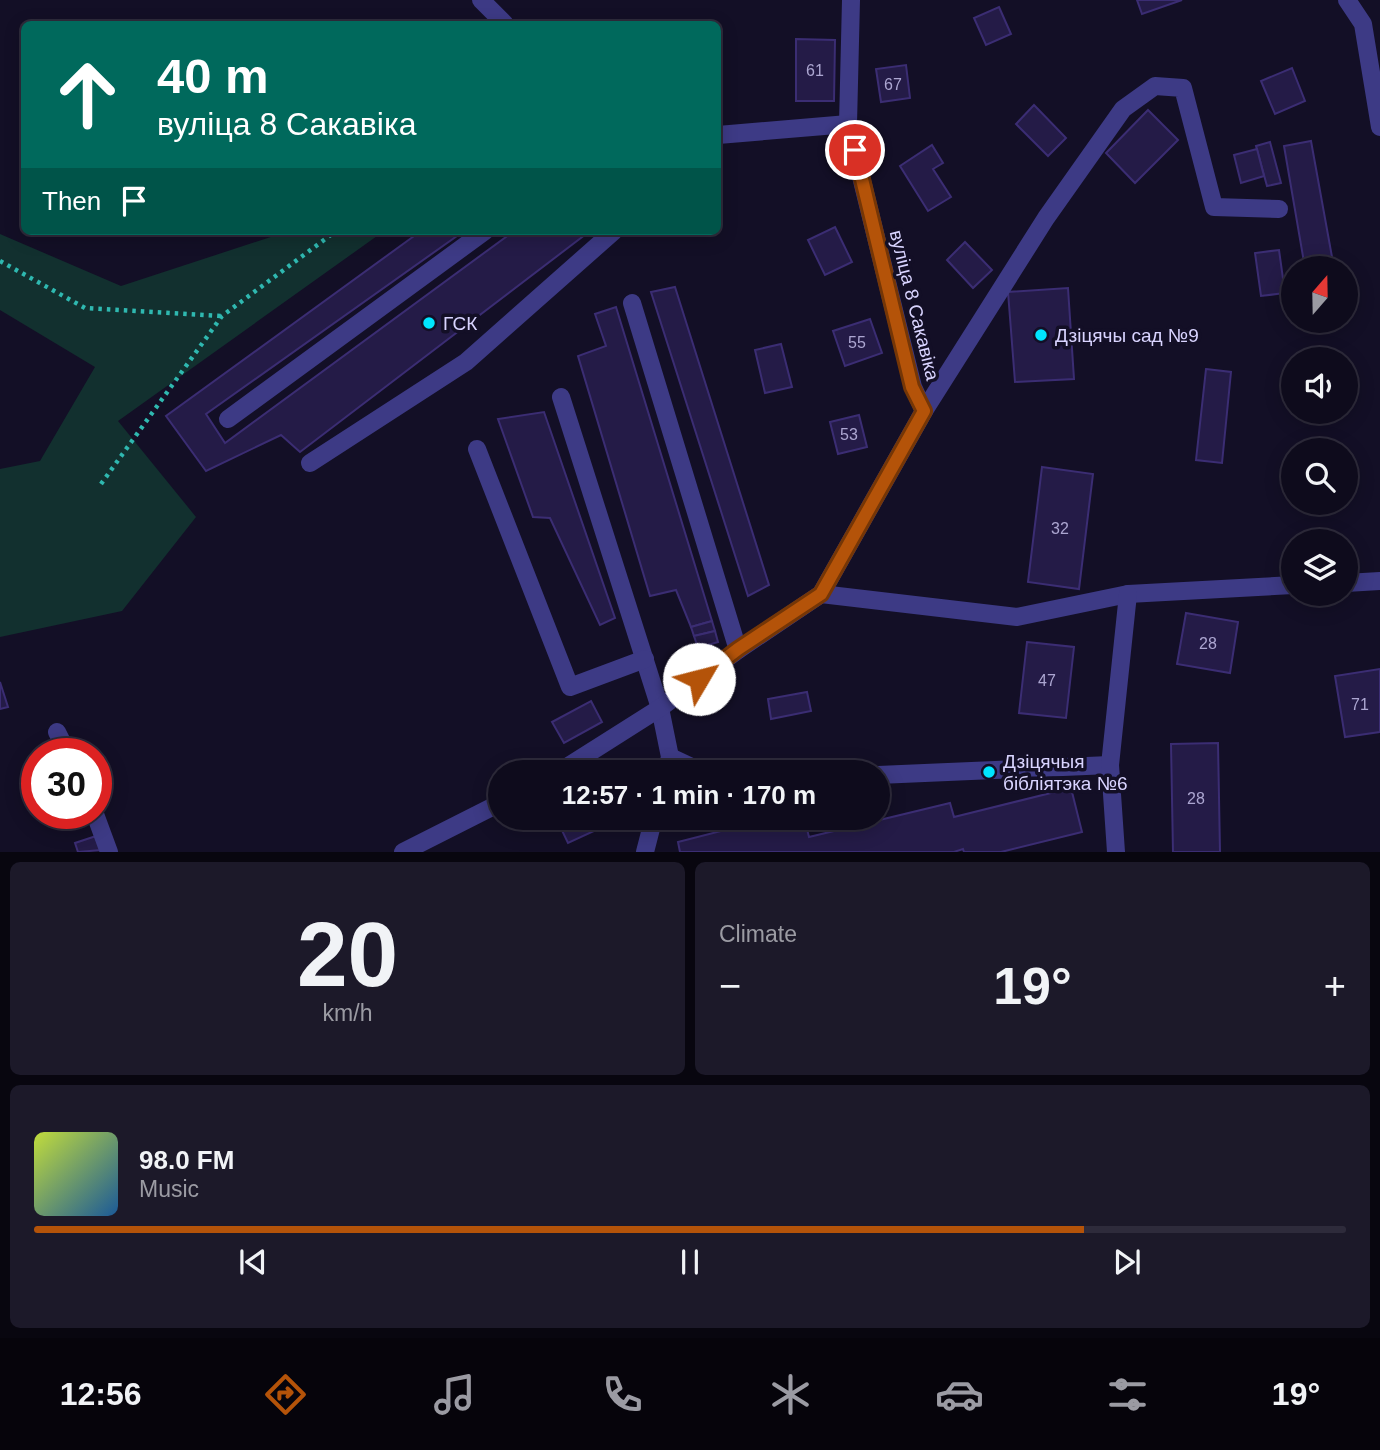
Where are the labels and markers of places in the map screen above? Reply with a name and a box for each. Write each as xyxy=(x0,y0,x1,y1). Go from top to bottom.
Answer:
pin xyxy=(825,120,885,180)
place label: ГСК xyxy=(443,313,477,334)
marker: ГСК xyxy=(421,315,437,331)
place label: Дзіцячы сад №9 xyxy=(1055,325,1199,346)
marker: Дзіцячы сад №9 xyxy=(1033,327,1049,343)
place label: Дзіцячыя бібліятэка №6 xyxy=(1003,751,1128,794)
marker: Дзіцячыя бібліятэка №6 xyxy=(981,764,997,780)

